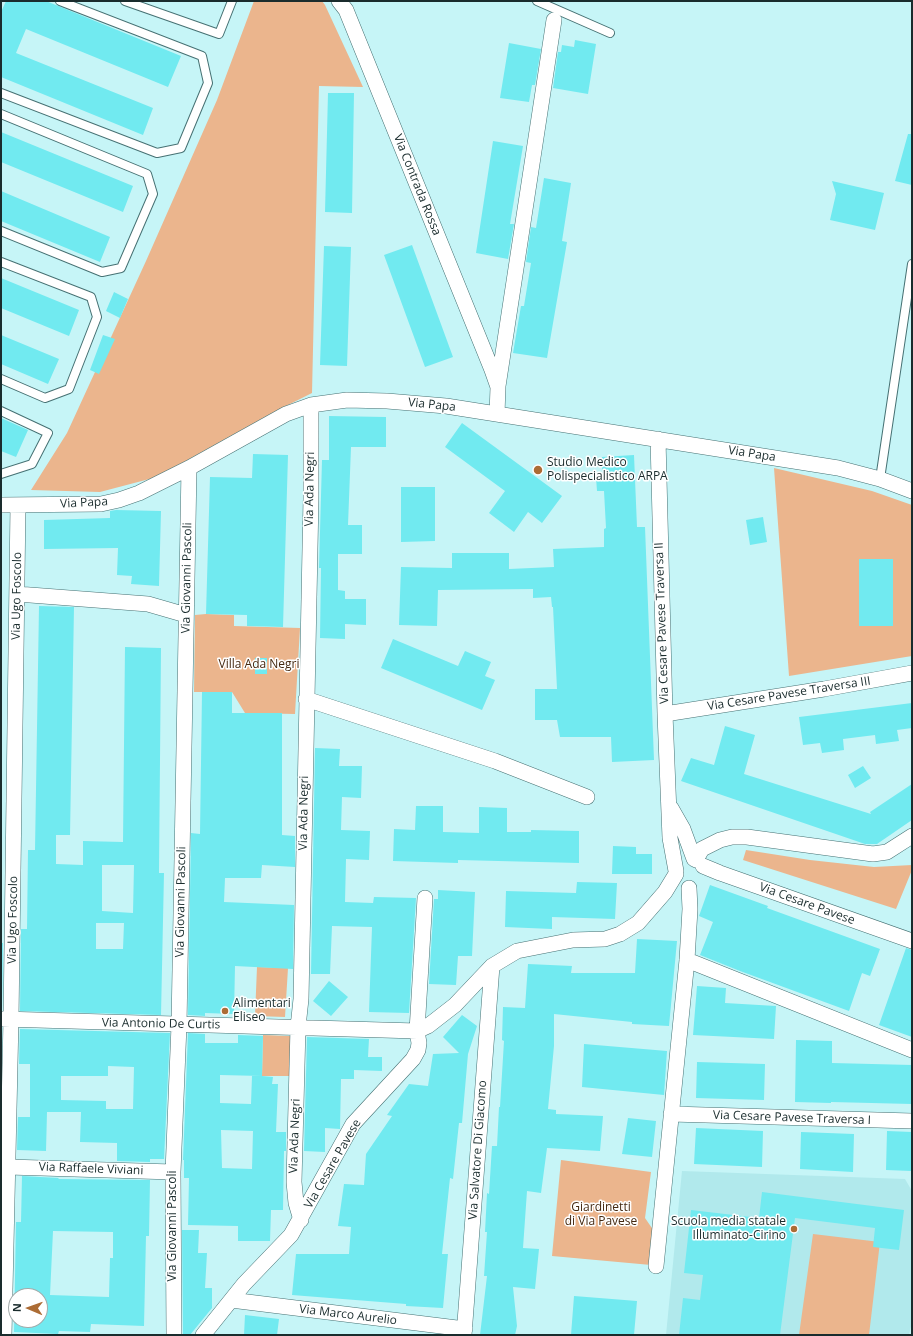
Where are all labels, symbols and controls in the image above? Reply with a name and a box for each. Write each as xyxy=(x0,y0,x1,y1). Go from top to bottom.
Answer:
street label: Via Contrada Rossa xyxy=(390,132,444,238)
street label: Via Papa xyxy=(407,395,457,415)
street label: Via Papa xyxy=(727,443,777,465)
street label: Via Ada Negri xyxy=(302,451,318,527)
place label: Studio Medico Polispecialistico ARPA xyxy=(547,456,668,484)
marker: Studio Medico Polispecialistico ARPA xyxy=(532,464,544,476)
street label: Via Papa xyxy=(60,495,108,511)
street label: Via Giovanni Pascoli xyxy=(179,522,195,634)
street label: Via Cesare Pavese Traversa II xyxy=(652,542,672,704)
street label: Via Ugo Foscolo xyxy=(9,552,25,640)
park label: Villa Ada Negri xyxy=(219,658,299,672)
street label: Via Cesare Pavese Traversa III xyxy=(706,674,872,714)
street label: Via Ada Negri xyxy=(296,775,312,851)
street label: Via Giovanni Pascoli xyxy=(173,846,189,958)
street label: Via Ugo Foscolo xyxy=(5,876,21,964)
street label: Via Cesare Pavese xyxy=(757,880,857,928)
place label: Alimentari Eliseo xyxy=(233,997,291,1025)
marker: Alimentari Eliseo xyxy=(220,1006,230,1016)
street label: Via Antonio De Curtis xyxy=(102,1016,220,1032)
street label: Via Salvatore Di Giacomo xyxy=(466,1080,490,1220)
street label: Via Ada Negri xyxy=(286,1098,304,1174)
street label: Via Cesare Pavese Traversa I xyxy=(713,1108,871,1128)
street label: Via Cesare Pavese xyxy=(302,1117,364,1211)
street label: Via Raffaele Viviani xyxy=(38,1160,144,1178)
street label: Via Giovanni Pascoli xyxy=(166,1170,180,1282)
park label: Giardinetti di Via Pavese xyxy=(565,1201,637,1229)
place label: Scuola media statale Illuminato-Cirino xyxy=(671,1215,786,1243)
marker: Scuola media statale Illuminato-Cirino xyxy=(789,1224,799,1234)
north arrow xyxy=(8,1288,48,1328)
street label: Via Marco Aurelio xyxy=(298,1302,398,1328)
text: N xyxy=(9,1303,24,1312)

